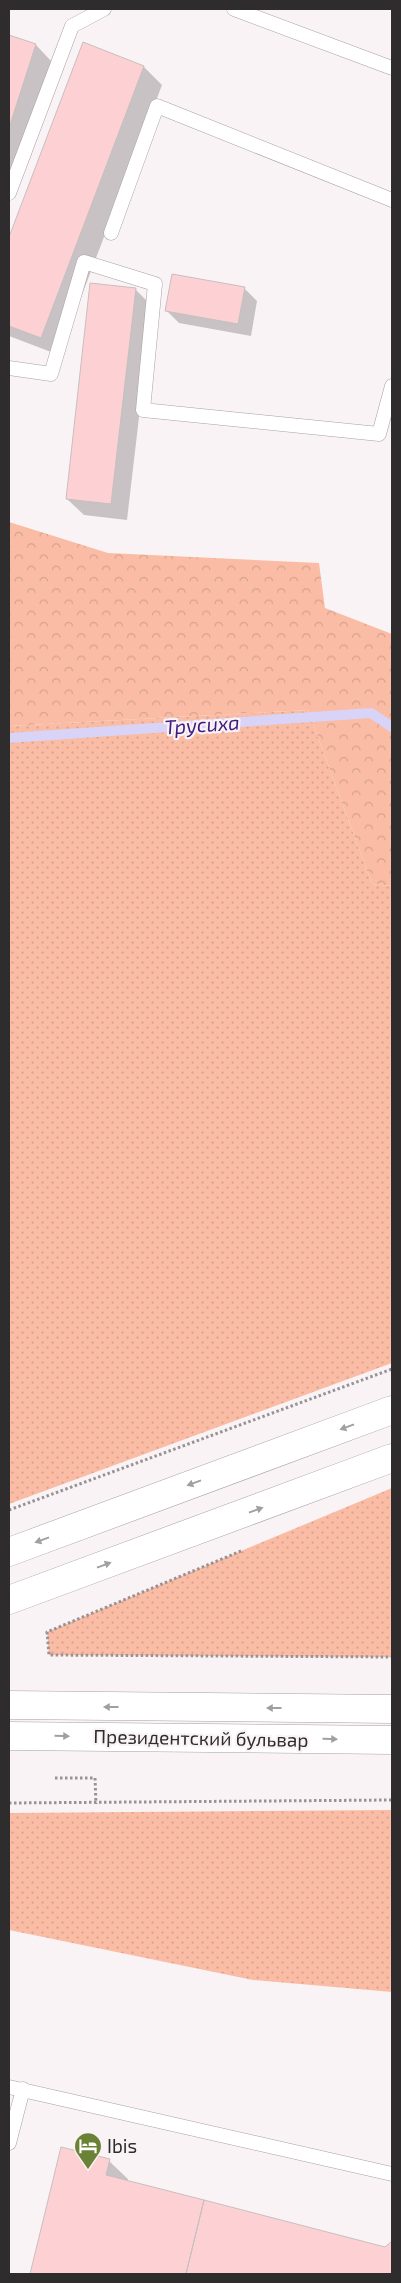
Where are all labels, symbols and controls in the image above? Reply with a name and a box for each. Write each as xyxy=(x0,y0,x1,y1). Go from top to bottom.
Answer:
water label: Трусиха xyxy=(164,709,240,739)
one-way arrow xyxy=(339,1424,354,1431)
one-way arrow xyxy=(186,1479,201,1487)
one-way arrow xyxy=(249,1506,264,1513)
one-way arrow xyxy=(34,1536,49,1544)
one-way arrow xyxy=(97,1561,112,1569)
one-way arrow xyxy=(103,1703,119,1711)
one-way arrow xyxy=(265,1704,281,1712)
street label: Президентский бульвар xyxy=(93,1724,309,1752)
one-way arrow xyxy=(55,1732,71,1740)
one-way arrow xyxy=(322,1735,338,1743)
hotel icon: Ibis xyxy=(73,2131,103,2170)
place label: Ibis xyxy=(107,2134,137,2157)

